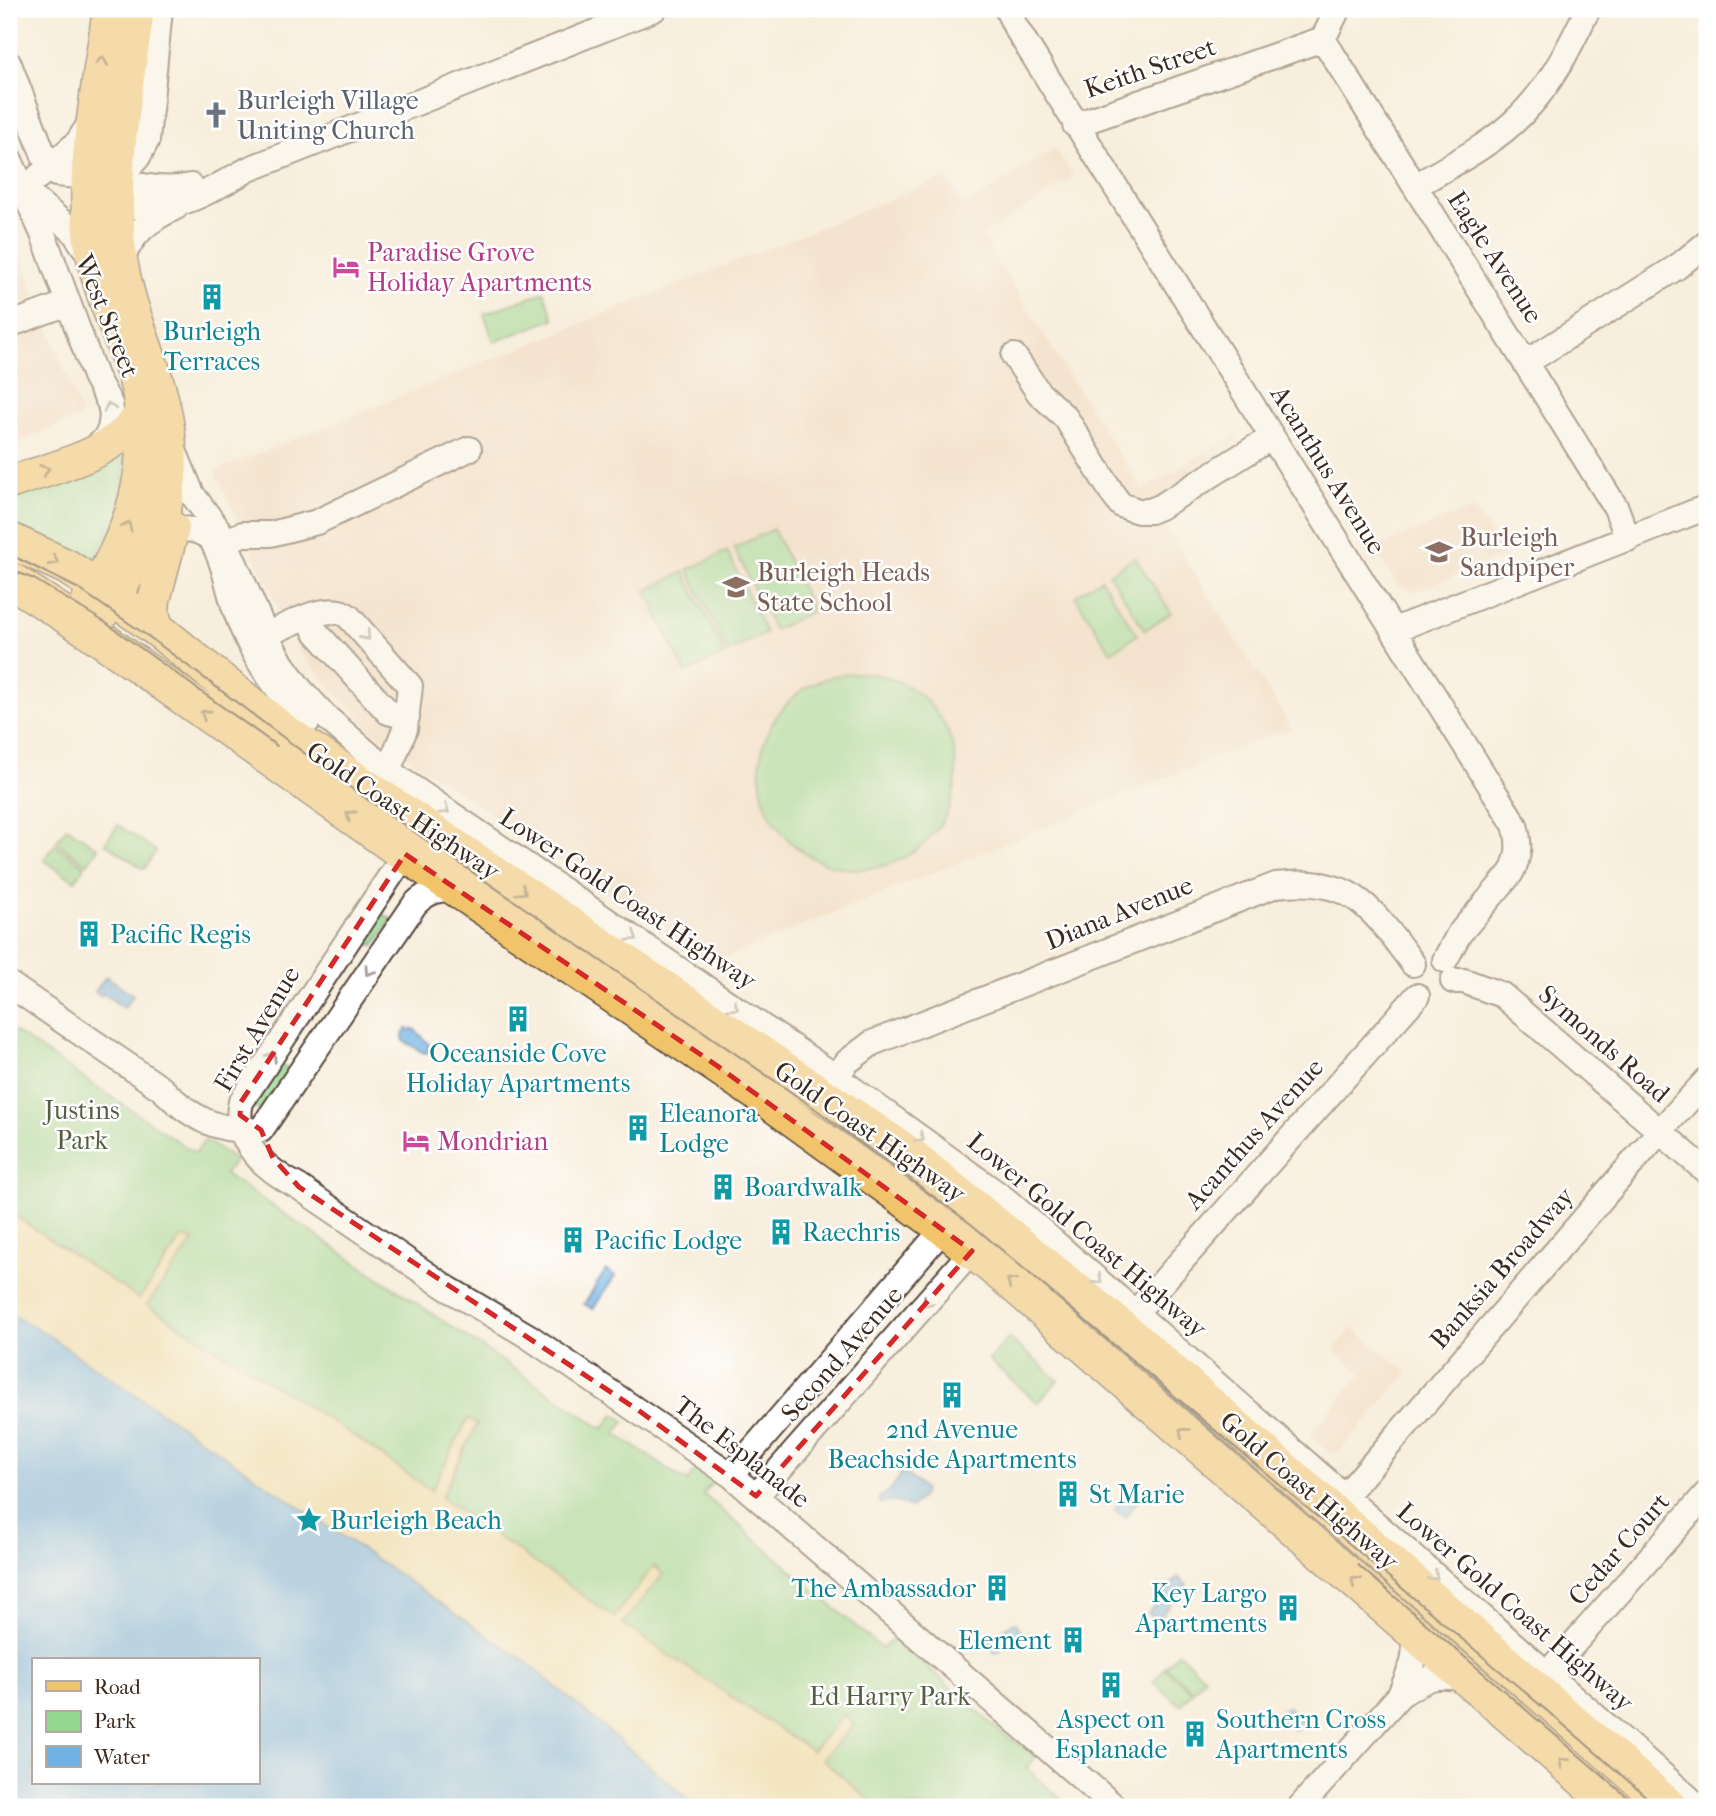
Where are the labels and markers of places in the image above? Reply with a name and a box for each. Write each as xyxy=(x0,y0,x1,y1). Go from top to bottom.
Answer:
place label: Burleigh Village Uniting Church xyxy=(237,85,419,146)
church icon: Burleigh Village Uniting Church xyxy=(201,100,231,130)
place label: Paradise Grove Holiday Apartments xyxy=(367,237,592,298)
hotel icon: Paradise Grove Holiday Apartments xyxy=(331,252,361,282)
building icon: Burleigh Terraces xyxy=(197,282,227,312)
place label: Burleigh Terraces xyxy=(163,316,262,377)
place label: Burleigh Sandpiper xyxy=(1460,522,1574,583)
school or university icon: Burleigh Sandpiper xyxy=(1424,537,1454,567)
place label: Burleigh Heads State School xyxy=(757,557,930,618)
school or university icon: Burleigh Heads State School xyxy=(721,572,751,602)
building icon: Pacific Regis xyxy=(74,919,104,949)
place label: Pacific Regis xyxy=(110,919,251,950)
building icon: Oceanside Cove Holiday Apartments xyxy=(503,1004,533,1034)
place label: Oceanside Cove Holiday Apartments xyxy=(406,1038,630,1099)
place label: Eleanora Lodge xyxy=(659,1098,759,1159)
building icon: Eleanora Lodge xyxy=(623,1113,653,1143)
hotel icon: Mondrian xyxy=(401,1126,431,1156)
place label: Mondrian xyxy=(437,1126,548,1157)
building icon: Boardwalk xyxy=(708,1172,738,1202)
place label: Boardwalk xyxy=(744,1172,863,1203)
building icon: Raechris xyxy=(766,1217,796,1247)
place label: Raechris xyxy=(802,1217,900,1248)
building icon: Pacific Lodge xyxy=(558,1225,588,1255)
place label: Pacific Lodge xyxy=(594,1225,742,1256)
building icon: 2nd Avenue Beachside Apartments xyxy=(937,1380,967,1410)
place label: 2nd Avenue Beachside Apartments xyxy=(827,1414,1077,1475)
building icon: St Marie xyxy=(1053,1479,1083,1509)
place label: St Marie xyxy=(1089,1479,1185,1510)
place icon: Burleigh Beach xyxy=(294,1505,324,1535)
place label: Burleigh Beach xyxy=(330,1505,502,1536)
place label: The Ambassador xyxy=(792,1573,976,1604)
building icon: The Ambassador xyxy=(982,1573,1012,1603)
place label: Key Largo Apartments xyxy=(1134,1578,1267,1639)
building icon: Key Largo Apartments xyxy=(1273,1593,1303,1623)
place label: Element xyxy=(958,1625,1053,1656)
building icon: Element xyxy=(1058,1625,1088,1655)
building icon: Aspect on Esplanade xyxy=(1096,1670,1126,1700)
place label: Aspect on Esplanade xyxy=(1055,1704,1167,1765)
place label: Southern Cross Apartments xyxy=(1215,1704,1386,1765)
building icon: Southern Cross Apartments xyxy=(1180,1719,1210,1749)

